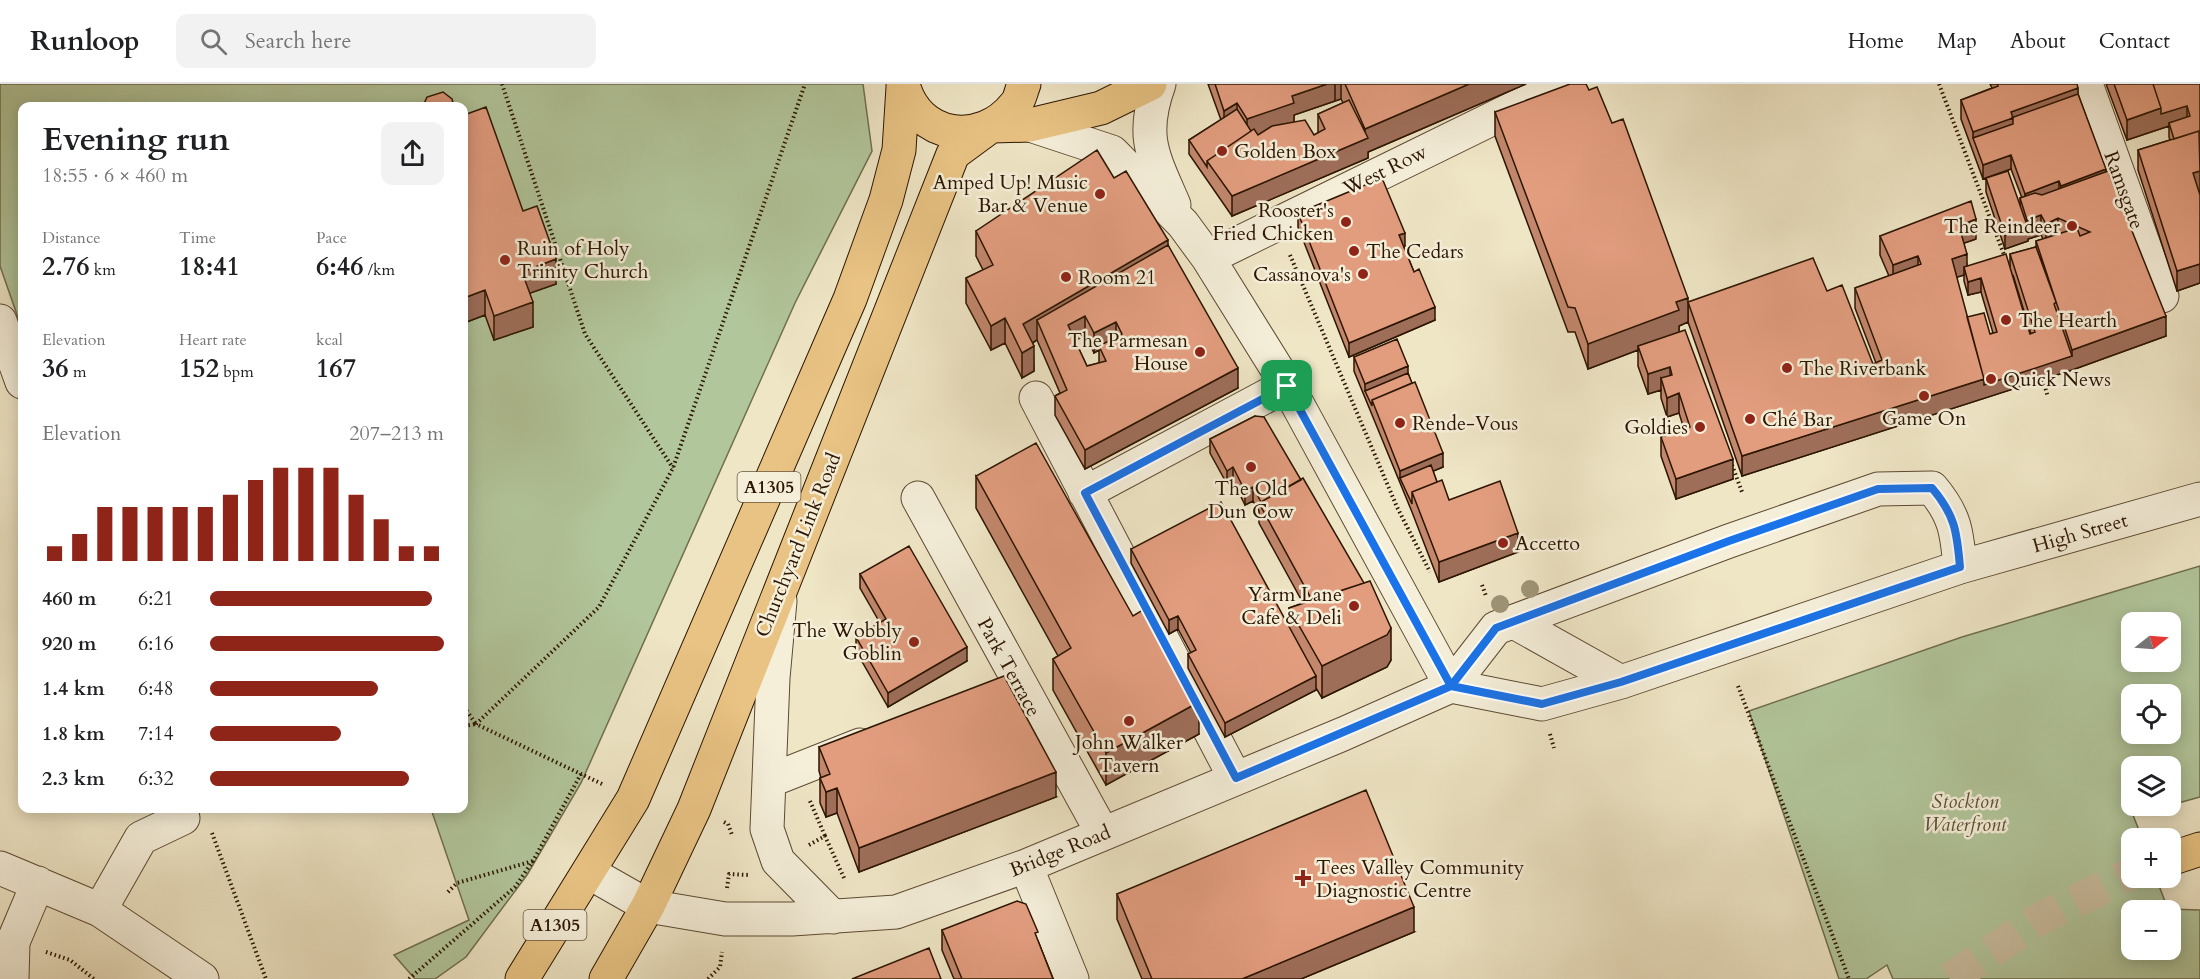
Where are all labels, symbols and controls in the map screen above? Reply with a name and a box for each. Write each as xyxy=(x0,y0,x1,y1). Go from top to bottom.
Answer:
search box xyxy=(176,14,596,68)
text: Runloop xyxy=(30,22,140,60)
icon: search xyxy=(197,25,230,58)
text: Search here xyxy=(245,26,351,56)
text: Home xyxy=(1848,27,1904,56)
text: Map xyxy=(1937,27,1977,56)
text: About xyxy=(2010,27,2066,56)
text: Contact xyxy=(2099,27,2170,56)
text: Evening run xyxy=(42,117,230,162)
button: share xyxy=(381,122,444,185)
place label: Golden Box xyxy=(1234,138,1337,165)
street label: West Row xyxy=(1338,138,1431,202)
marker: Golden Box xyxy=(1215,144,1229,158)
street label: Ramsgate xyxy=(2097,147,2151,233)
text: 18:55 · 6 × 460 m xyxy=(42,162,188,189)
place label: Amped Up! Music Bar & Venue xyxy=(933,169,1088,219)
marker: Amped Up! Music Bar & Venue xyxy=(1093,187,1107,201)
place label: Rooster's Fried Chicken xyxy=(1212,197,1335,247)
place label: The Reindeer xyxy=(1944,213,2061,240)
marker: Rooster's Fried Chicken xyxy=(1339,215,1353,229)
marker: The Reindeer xyxy=(2065,219,2079,233)
text: Distance xyxy=(42,227,100,249)
text: Time xyxy=(179,227,216,249)
text: Pace xyxy=(316,227,347,249)
place label: Ruin of Holy Trinity Church xyxy=(517,235,648,285)
place label: The Cedars xyxy=(1366,238,1464,265)
marker: The Cedars xyxy=(1347,244,1361,258)
text: 2.76 xyxy=(42,249,90,284)
text: 18:41 xyxy=(179,249,240,284)
text: 6:46 xyxy=(316,249,364,284)
marker: Ruin of Holy Trinity Church xyxy=(498,253,512,267)
text: km xyxy=(90,259,116,281)
text: /km xyxy=(364,259,395,281)
place label: Cassanova's xyxy=(1253,261,1351,288)
place label: Room 21 xyxy=(1078,264,1156,291)
marker: Cassanova's xyxy=(1356,267,1370,281)
marker: Room 21 xyxy=(1059,270,1073,284)
place label: The Hearth xyxy=(2018,307,2117,334)
marker: The Hearth xyxy=(1999,313,2013,327)
place label: The Parmesan House xyxy=(1067,327,1189,377)
text: Elevation xyxy=(42,329,106,351)
text: Heart rate xyxy=(179,329,247,351)
text: kcal xyxy=(316,329,343,351)
marker: The Parmesan House xyxy=(1193,345,1207,359)
text: 36 xyxy=(42,351,69,386)
text: 152 xyxy=(179,351,219,386)
text: 167 xyxy=(316,351,356,386)
place label: The Riverbank xyxy=(1799,355,1927,382)
pin xyxy=(1261,360,1312,411)
text: m xyxy=(69,361,86,383)
text: bpm xyxy=(219,361,254,383)
marker: The Riverbank xyxy=(1780,361,1794,375)
place label: Quick News xyxy=(2003,366,2111,393)
icon: arrive xyxy=(1270,369,1303,402)
marker: Quick News xyxy=(1984,372,1998,386)
marker: Game On xyxy=(1917,389,1931,403)
place label: Game On xyxy=(1882,405,1967,432)
place label: Ché Bar xyxy=(1762,406,1833,433)
place label: Rende-Vous xyxy=(1412,410,1518,437)
marker: Ché Bar xyxy=(1743,412,1757,426)
place label: Goldies xyxy=(1624,414,1688,441)
marker: Rende-Vous xyxy=(1393,416,1407,430)
text: Elevation xyxy=(42,420,121,447)
text: 207–213 m xyxy=(349,420,444,447)
marker: Goldies xyxy=(1693,420,1707,434)
street label: Churchyard Link Road xyxy=(749,449,847,641)
marker: The Old Dun Cow xyxy=(1244,460,1258,474)
road number: A1305 xyxy=(738,472,800,502)
place label: The Old Dun Cow xyxy=(1208,475,1294,525)
street label: High Street xyxy=(2029,506,2131,559)
place label: Accetto xyxy=(1515,530,1580,557)
marker: Accetto xyxy=(1496,536,1510,550)
place label: Yarm Lane Cafe & Deli xyxy=(1241,581,1342,631)
text: 460 m xyxy=(42,585,97,612)
text: 6:21 xyxy=(138,585,174,612)
marker: Yarm Lane Cafe & Deli xyxy=(1347,599,1361,613)
north arrow xyxy=(2121,612,2181,672)
map controls xyxy=(2121,612,2181,960)
street label: Park Terrace xyxy=(971,613,1047,721)
place label: The Wobbly Goblin xyxy=(792,617,903,667)
text: 920 m xyxy=(42,630,97,657)
text: 6:16 xyxy=(138,630,174,657)
marker: The Wobbly Goblin xyxy=(907,635,921,649)
text: 1.4 km xyxy=(42,675,105,702)
text: 6:48 xyxy=(138,675,174,702)
button: locate xyxy=(2121,684,2181,744)
marker: John Walker Tavern xyxy=(1122,714,1136,728)
text: 1.8 km xyxy=(42,720,105,747)
text: 7:14 xyxy=(138,720,174,747)
place label: John Walker Tavern xyxy=(1072,729,1184,779)
button: layers xyxy=(2121,756,2181,816)
text: 2.3 km xyxy=(42,765,105,792)
text: 6:32 xyxy=(138,765,174,792)
park label: Stockton Waterfront xyxy=(1923,788,2008,838)
street label: Bridge Road xyxy=(1005,818,1115,884)
button: + xyxy=(2121,828,2181,888)
place label: Tees Valley Community Diagnostic Centre xyxy=(1316,854,1525,904)
marker: Tees Valley Community Diagnostic Centre xyxy=(1294,869,1312,887)
button: − xyxy=(2121,900,2181,960)
road number: A1305 xyxy=(524,910,586,940)

